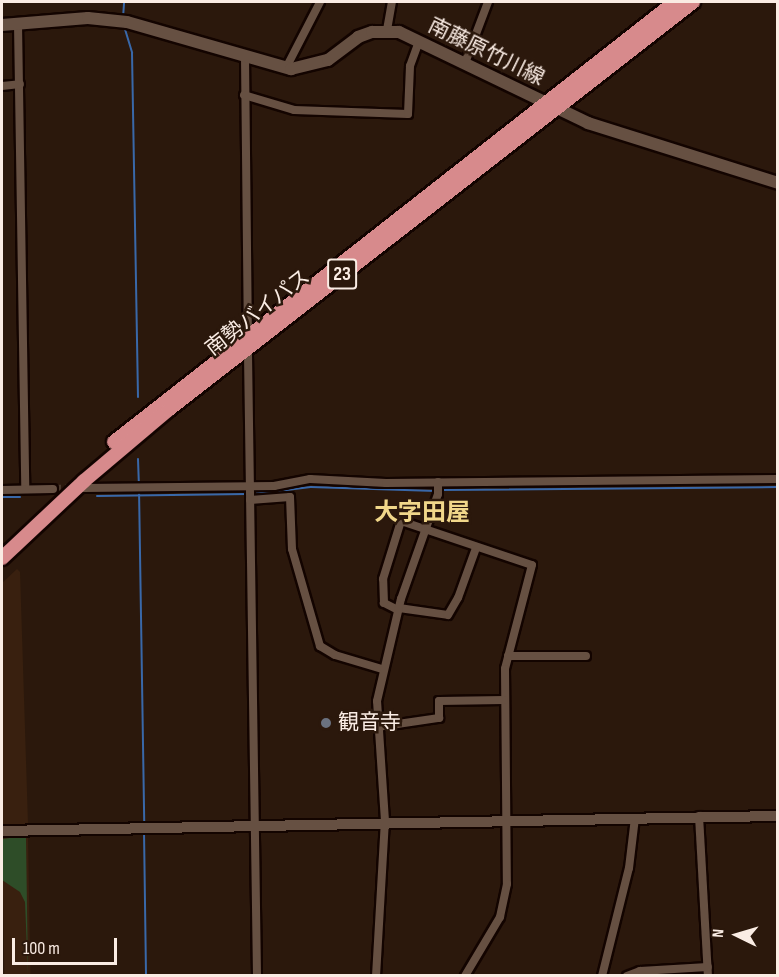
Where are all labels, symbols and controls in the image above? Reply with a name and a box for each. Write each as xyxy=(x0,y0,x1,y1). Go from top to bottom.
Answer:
street label: 南藤原竹川線 xyxy=(424,13,548,91)
road number: 23 xyxy=(327,257,357,291)
street label: 南勢バイパス xyxy=(201,264,315,362)
district label: 大字田屋 xyxy=(374,499,470,527)
place label: 観音寺 xyxy=(338,710,401,736)
marker: 観音寺 xyxy=(319,716,333,730)
north arrow xyxy=(707,905,767,965)
scale bar xyxy=(15,926,120,964)
text: N xyxy=(709,928,728,938)
text: 100 m xyxy=(23,938,60,959)

